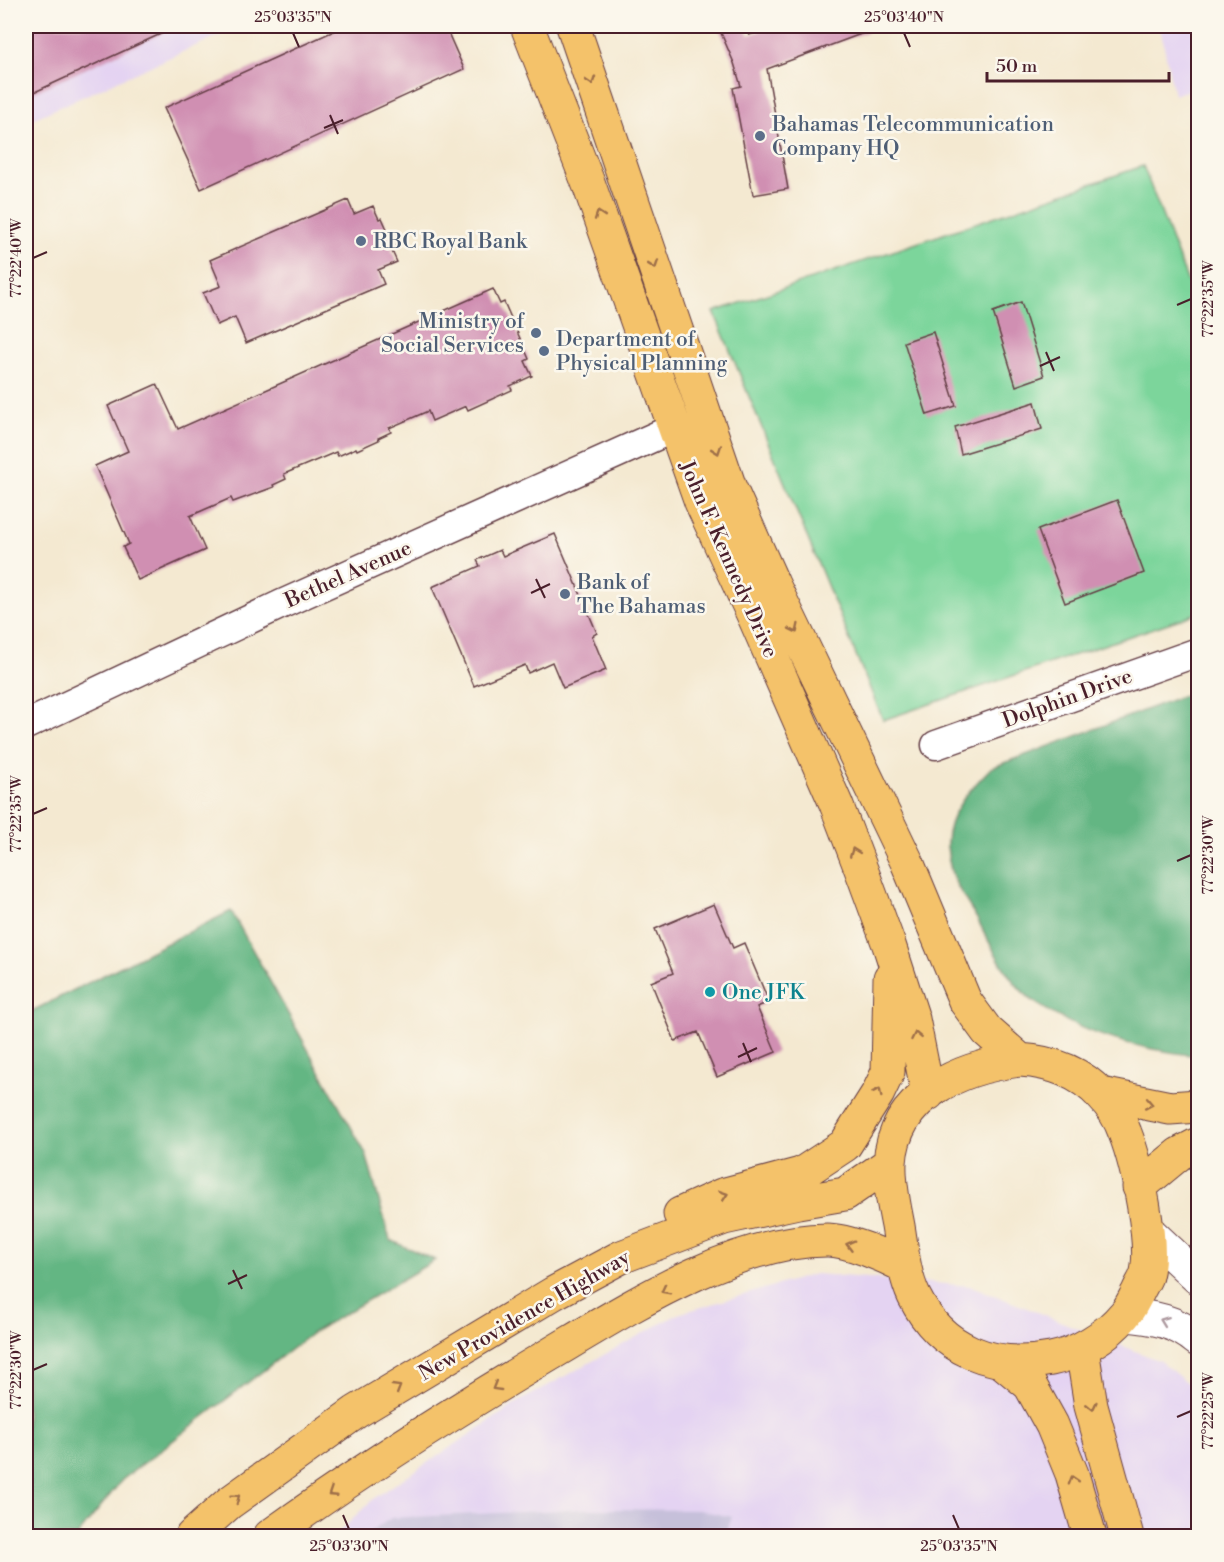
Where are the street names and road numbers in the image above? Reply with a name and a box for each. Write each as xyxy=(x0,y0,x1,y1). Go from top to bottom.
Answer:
street label: John F. Kennedy Drive xyxy=(672,456,783,662)
street label: Bethel Avenue xyxy=(280,535,416,615)
street label: Dolphin Drive xyxy=(999,663,1136,734)
street label: New Providence Highway xyxy=(414,1244,635,1387)

